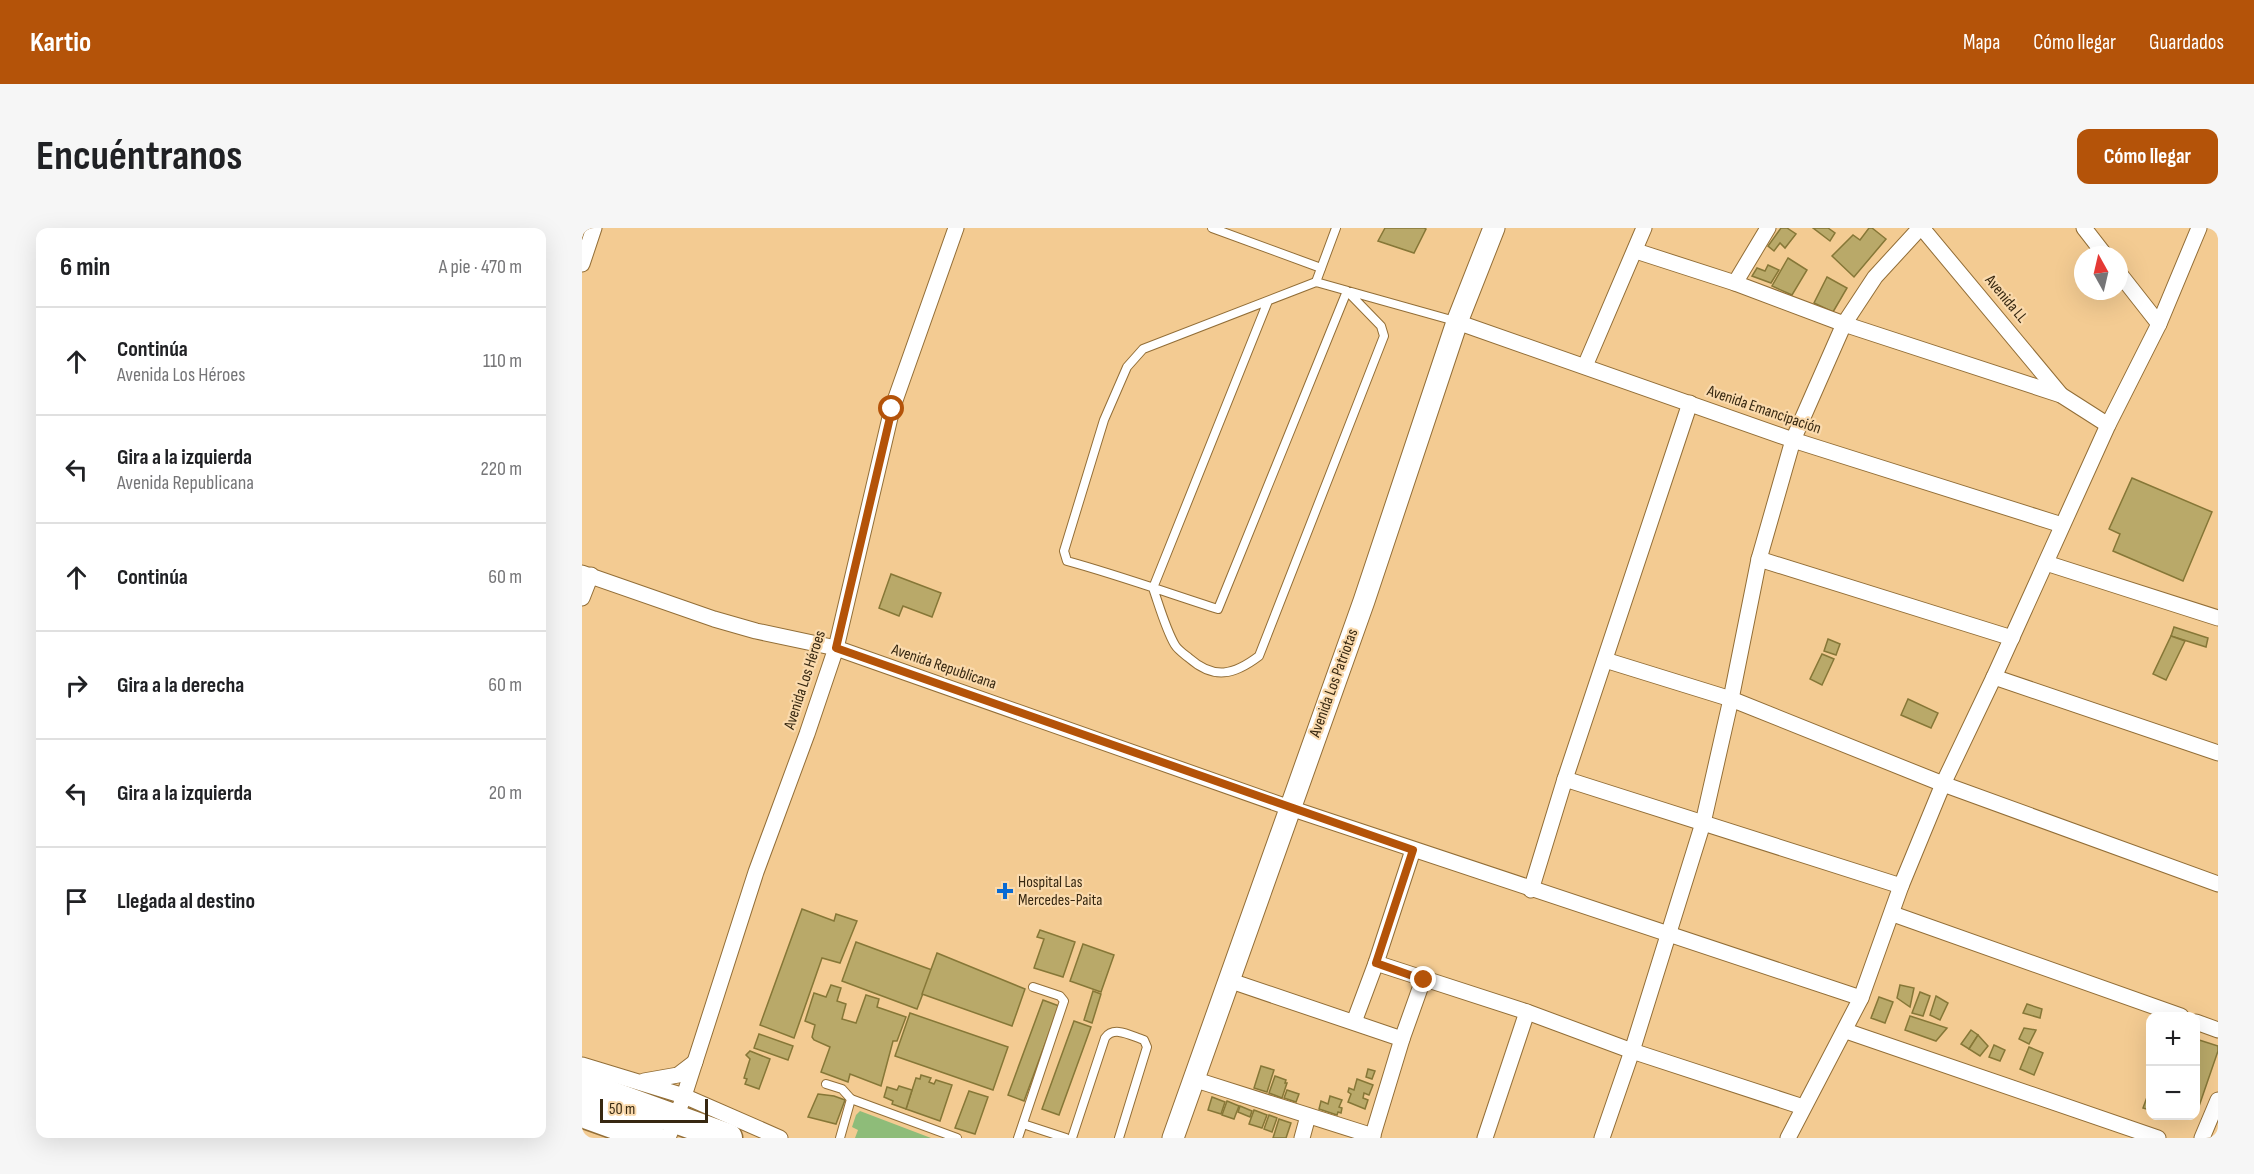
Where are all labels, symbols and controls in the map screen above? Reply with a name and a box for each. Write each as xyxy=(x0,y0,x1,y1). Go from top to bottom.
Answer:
text: Kartio xyxy=(30,26,91,59)
text: Mapa xyxy=(1963,30,2000,55)
text: Cómo llegar xyxy=(2033,30,2116,55)
text: Guardados xyxy=(2149,30,2224,55)
button: Cómo llegar xyxy=(2077,129,2218,184)
text: Encuéntranos xyxy=(36,131,242,182)
north arrow xyxy=(2074,246,2128,300)
text: 6 min xyxy=(60,252,110,283)
text: A pie · 470 m xyxy=(439,255,522,279)
street label: Avenida LL xyxy=(1980,271,2031,327)
text: Continúa xyxy=(117,336,188,363)
icon: ahead xyxy=(60,345,93,378)
text: 110 m xyxy=(483,349,522,373)
text: Avenida Los Héroes xyxy=(117,363,245,387)
street label: Avenida Emancipación xyxy=(1704,381,1823,438)
route start xyxy=(878,395,904,421)
text: Gira a la izquierda xyxy=(117,444,252,471)
icon: left xyxy=(60,453,93,486)
text: 220 m xyxy=(481,457,522,481)
text: Avenida Republicana xyxy=(117,471,254,495)
icon: ahead xyxy=(60,561,93,594)
text: Continúa xyxy=(117,564,188,591)
text: 60 m xyxy=(488,565,522,589)
street label: Avenida Los Patriotas xyxy=(1305,626,1362,741)
street label: Avenida Los Héroes xyxy=(780,628,830,733)
street label: Avenida Republicana xyxy=(888,640,999,694)
icon: right xyxy=(60,669,93,702)
text: Gira a la derecha xyxy=(117,672,244,699)
text: 60 m xyxy=(488,673,522,697)
icon: left xyxy=(60,777,93,810)
text: Gira a la izquierda xyxy=(117,780,252,807)
text: 20 m xyxy=(489,781,522,805)
place label: Hospital Las Mercedes-Paita xyxy=(1018,873,1102,910)
marker: Hospital Las Mercedes-Paita xyxy=(996,882,1014,900)
icon: arrive xyxy=(60,885,93,918)
text: Llegada al destino xyxy=(117,888,255,915)
route end xyxy=(1410,966,1436,992)
map controls xyxy=(2146,1012,2200,1120)
button: + xyxy=(2146,1012,2200,1066)
button: − xyxy=(2146,1066,2200,1120)
scale bar xyxy=(600,1096,708,1124)
text: 50 m xyxy=(609,1100,635,1119)

